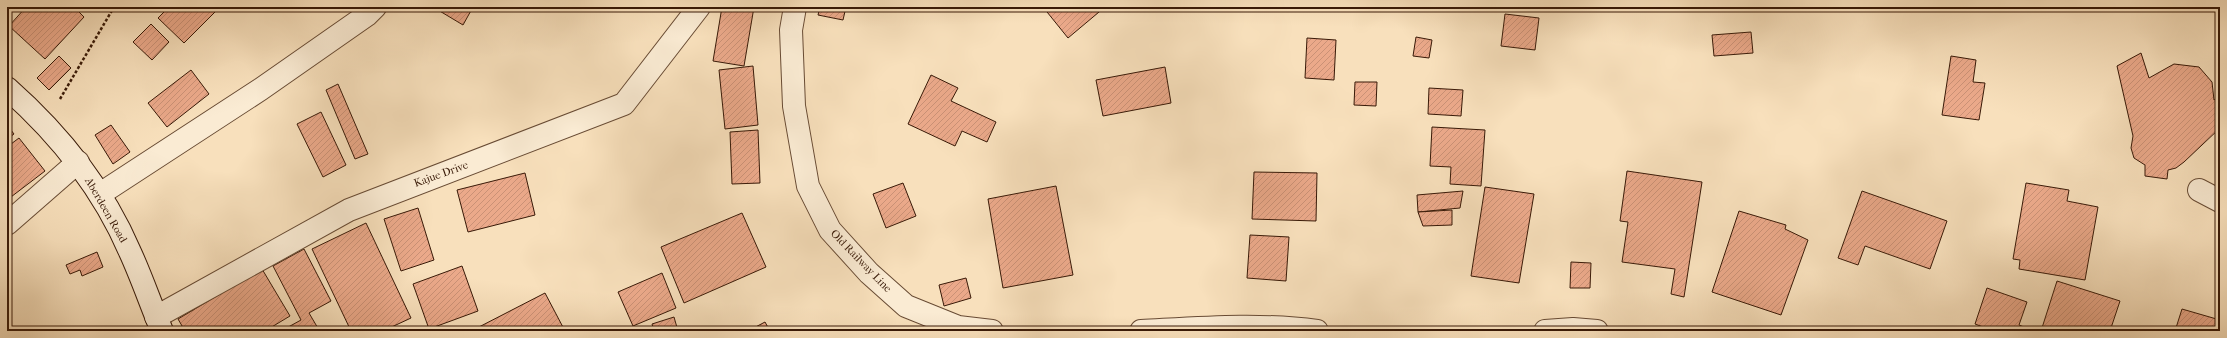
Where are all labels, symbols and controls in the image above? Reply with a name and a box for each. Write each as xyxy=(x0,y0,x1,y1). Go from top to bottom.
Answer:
street label: Kajue Drive xyxy=(412,158,470,190)
street label: Aberdeen Road xyxy=(82,174,130,246)
street label: Old Railway Line xyxy=(828,227,895,296)

